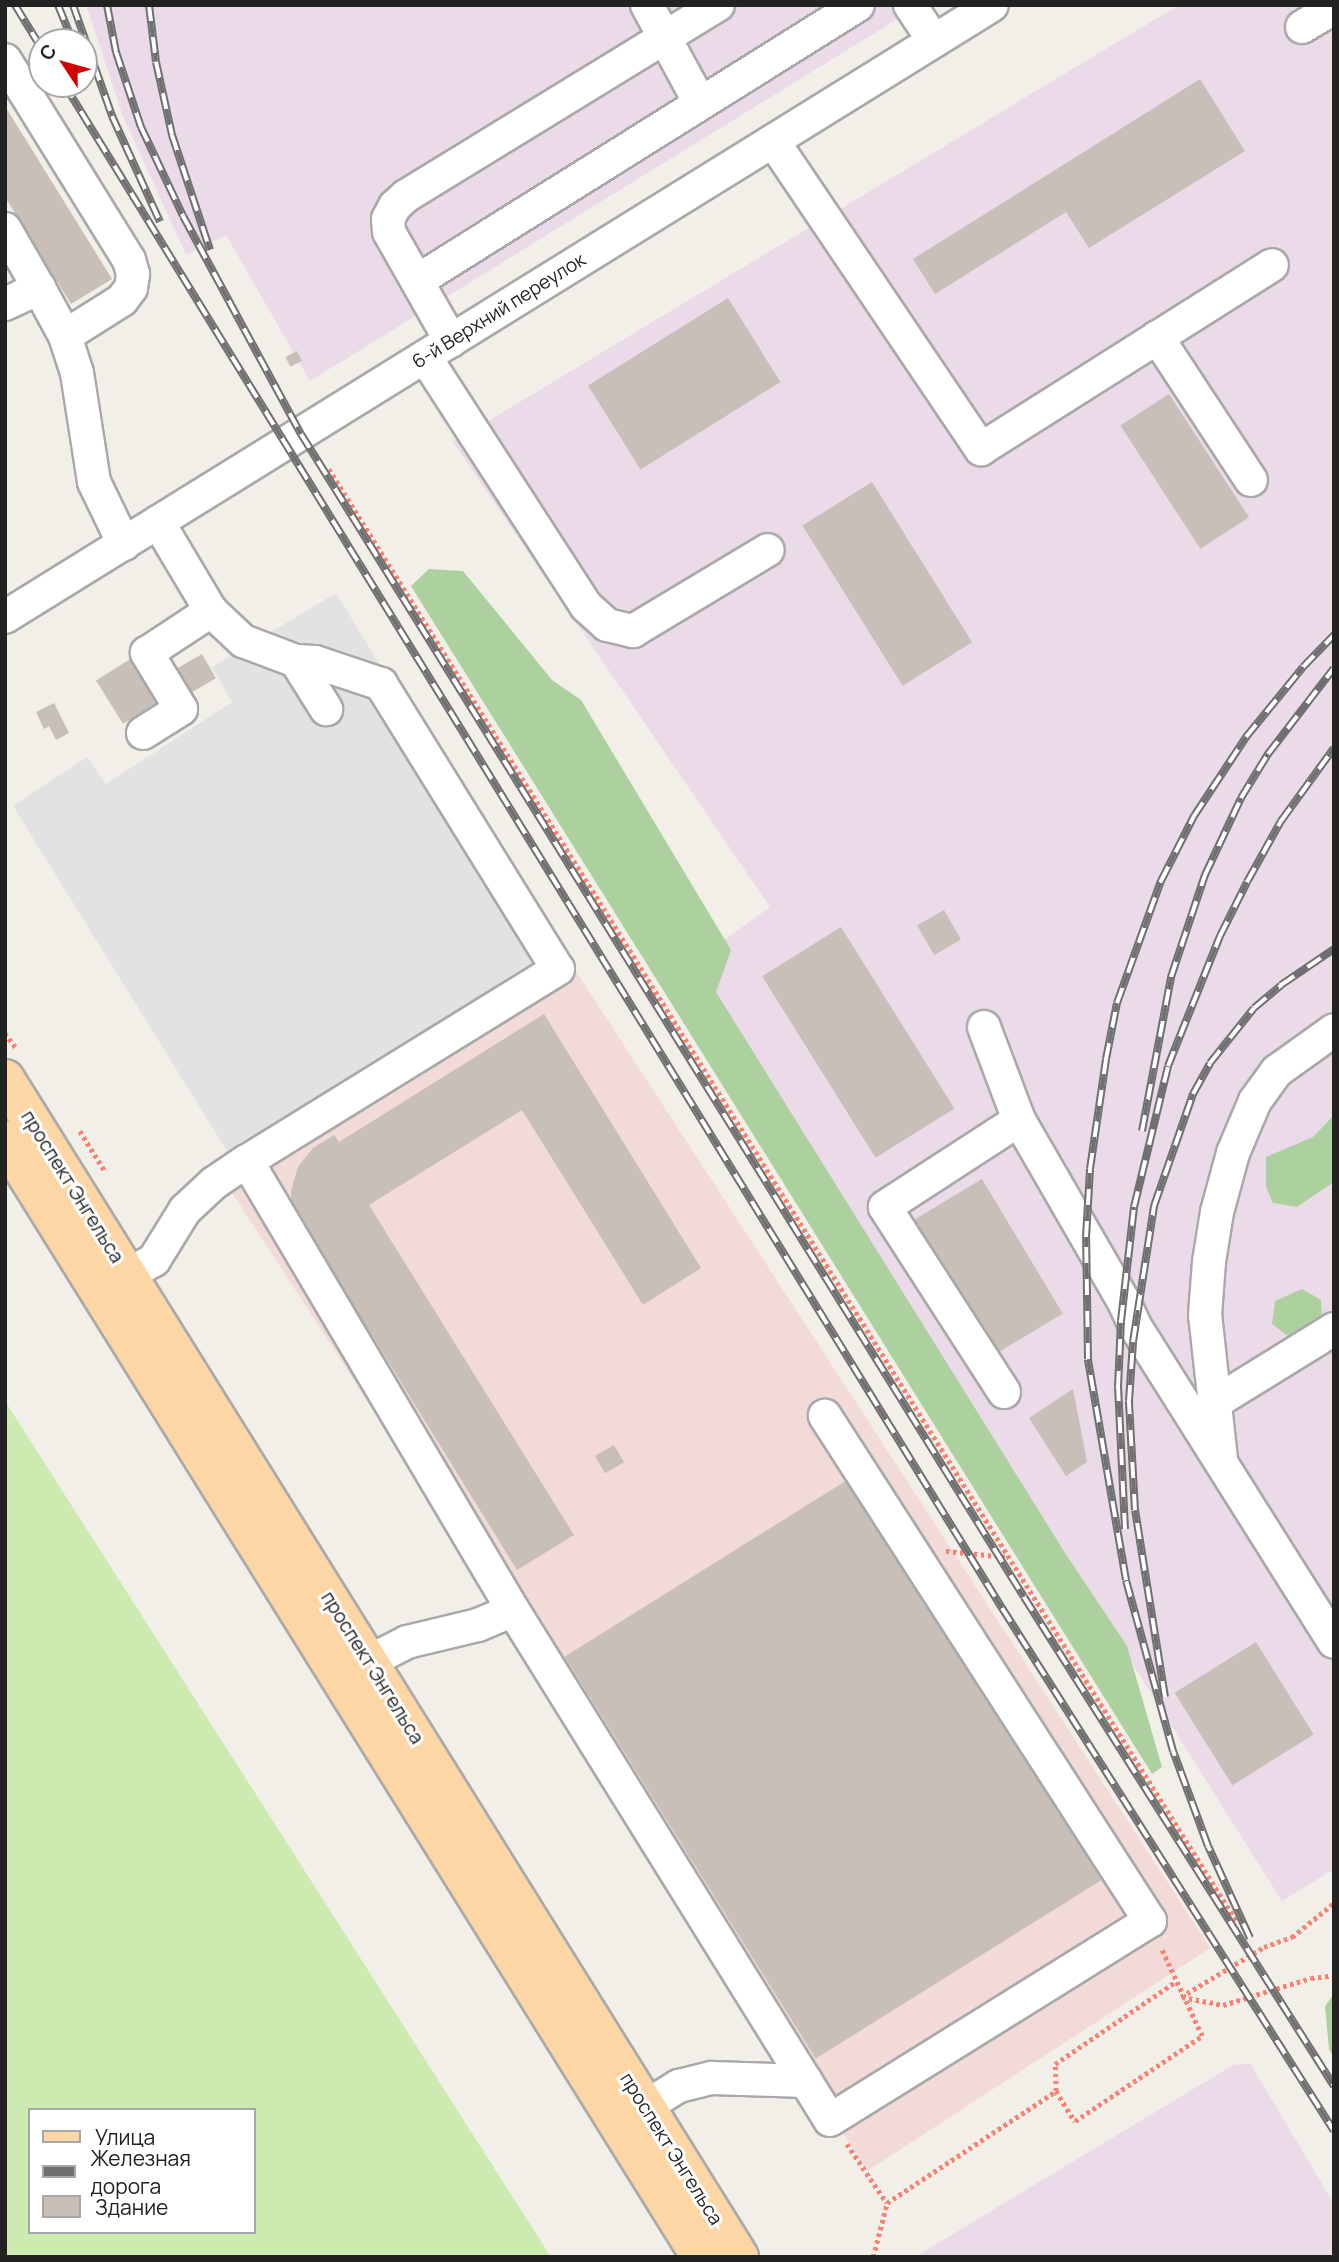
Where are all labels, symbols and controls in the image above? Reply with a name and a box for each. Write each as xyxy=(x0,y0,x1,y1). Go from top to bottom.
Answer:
north arrow xyxy=(28,28,98,98)
text: С xyxy=(33,39,62,65)
street label: 6-й Верхний переулок xyxy=(408,248,590,374)
street label: проспект Энгельса xyxy=(16,1107,128,1267)
street label: проспект Энгельса xyxy=(316,1588,428,1748)
street label: проспект Энгельса xyxy=(615,2069,727,2229)
legend xyxy=(28,2108,256,2234)
text: Улица xyxy=(95,2123,155,2151)
text: Железная дорога xyxy=(90,2144,191,2200)
text: Здание xyxy=(95,2193,168,2221)

